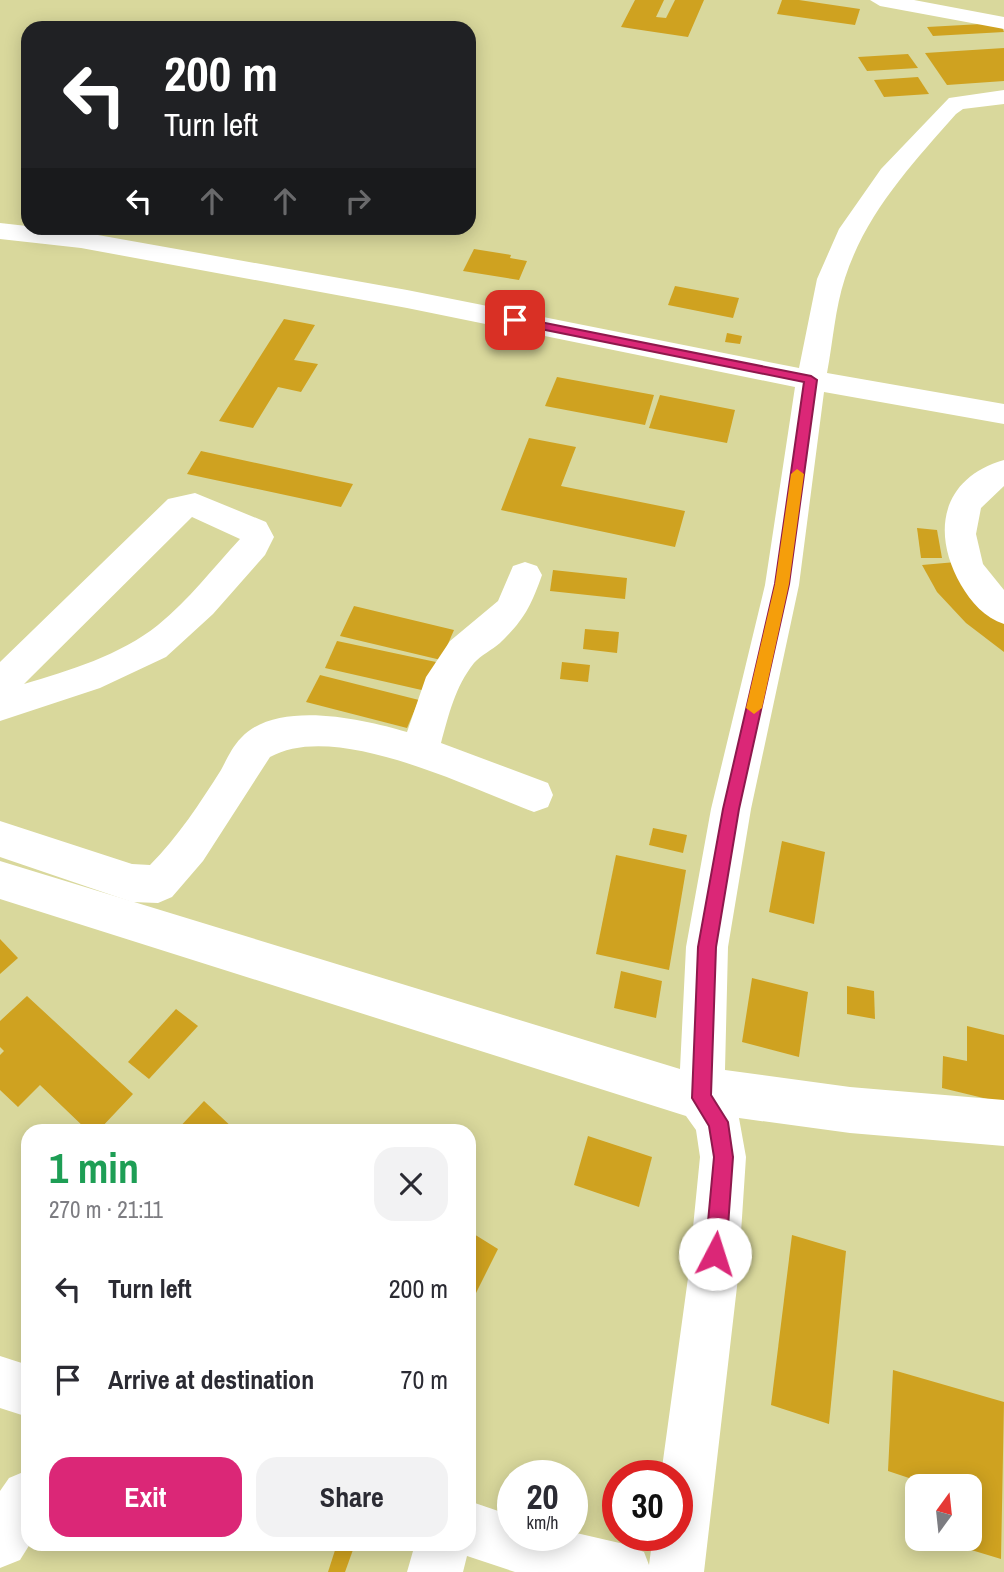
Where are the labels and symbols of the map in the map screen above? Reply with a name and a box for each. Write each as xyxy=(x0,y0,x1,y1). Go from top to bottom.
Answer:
pin xyxy=(485,290,545,350)
position arrow xyxy=(678,1217,752,1291)
speed limit sign: 30 xyxy=(602,1460,693,1551)
north arrow xyxy=(905,1474,982,1550)

